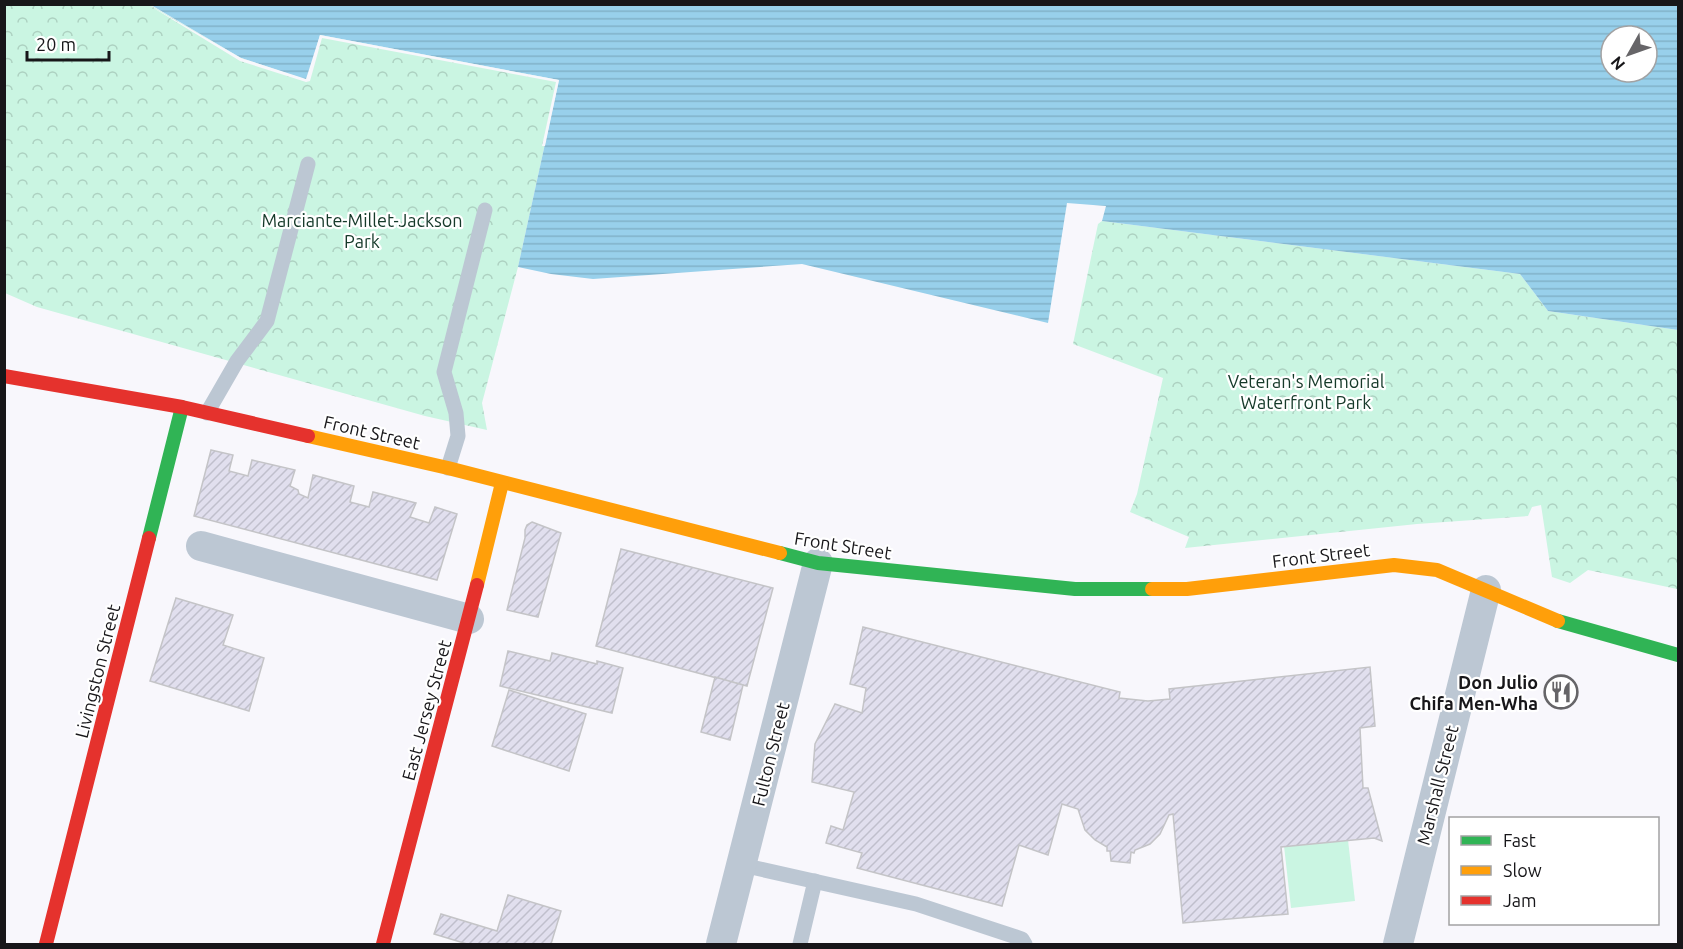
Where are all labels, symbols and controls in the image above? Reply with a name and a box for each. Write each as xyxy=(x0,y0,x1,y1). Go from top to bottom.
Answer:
scale bar xyxy=(27,24,110,62)
north arrow xyxy=(1599,24,1659,84)
text: 20 m xyxy=(36,34,76,54)
text: N xyxy=(1607,53,1628,74)
park label: Marciante-Millet-Jackson Park xyxy=(261,210,463,251)
park label: Veteran's Memorial Waterfront Park xyxy=(1228,371,1385,412)
street label: Front Street xyxy=(322,411,422,453)
street label: Front Street xyxy=(793,527,893,563)
street label: Front Street xyxy=(1271,539,1371,571)
street label: Livingston Street xyxy=(71,602,123,740)
street label: East Jersey Street xyxy=(398,637,454,783)
place label: Don Julio Chifa Men-Wha xyxy=(1410,672,1538,713)
restaurant icon: Don Julio Chifa Men-Wha xyxy=(1543,674,1579,710)
street label: Fulton Street xyxy=(747,700,793,808)
street label: Marshall Street xyxy=(1412,723,1462,847)
legend xyxy=(1449,817,1659,925)
text: Fast xyxy=(1503,830,1536,850)
text: Slow xyxy=(1503,860,1542,880)
text: Jam xyxy=(1503,890,1537,910)

